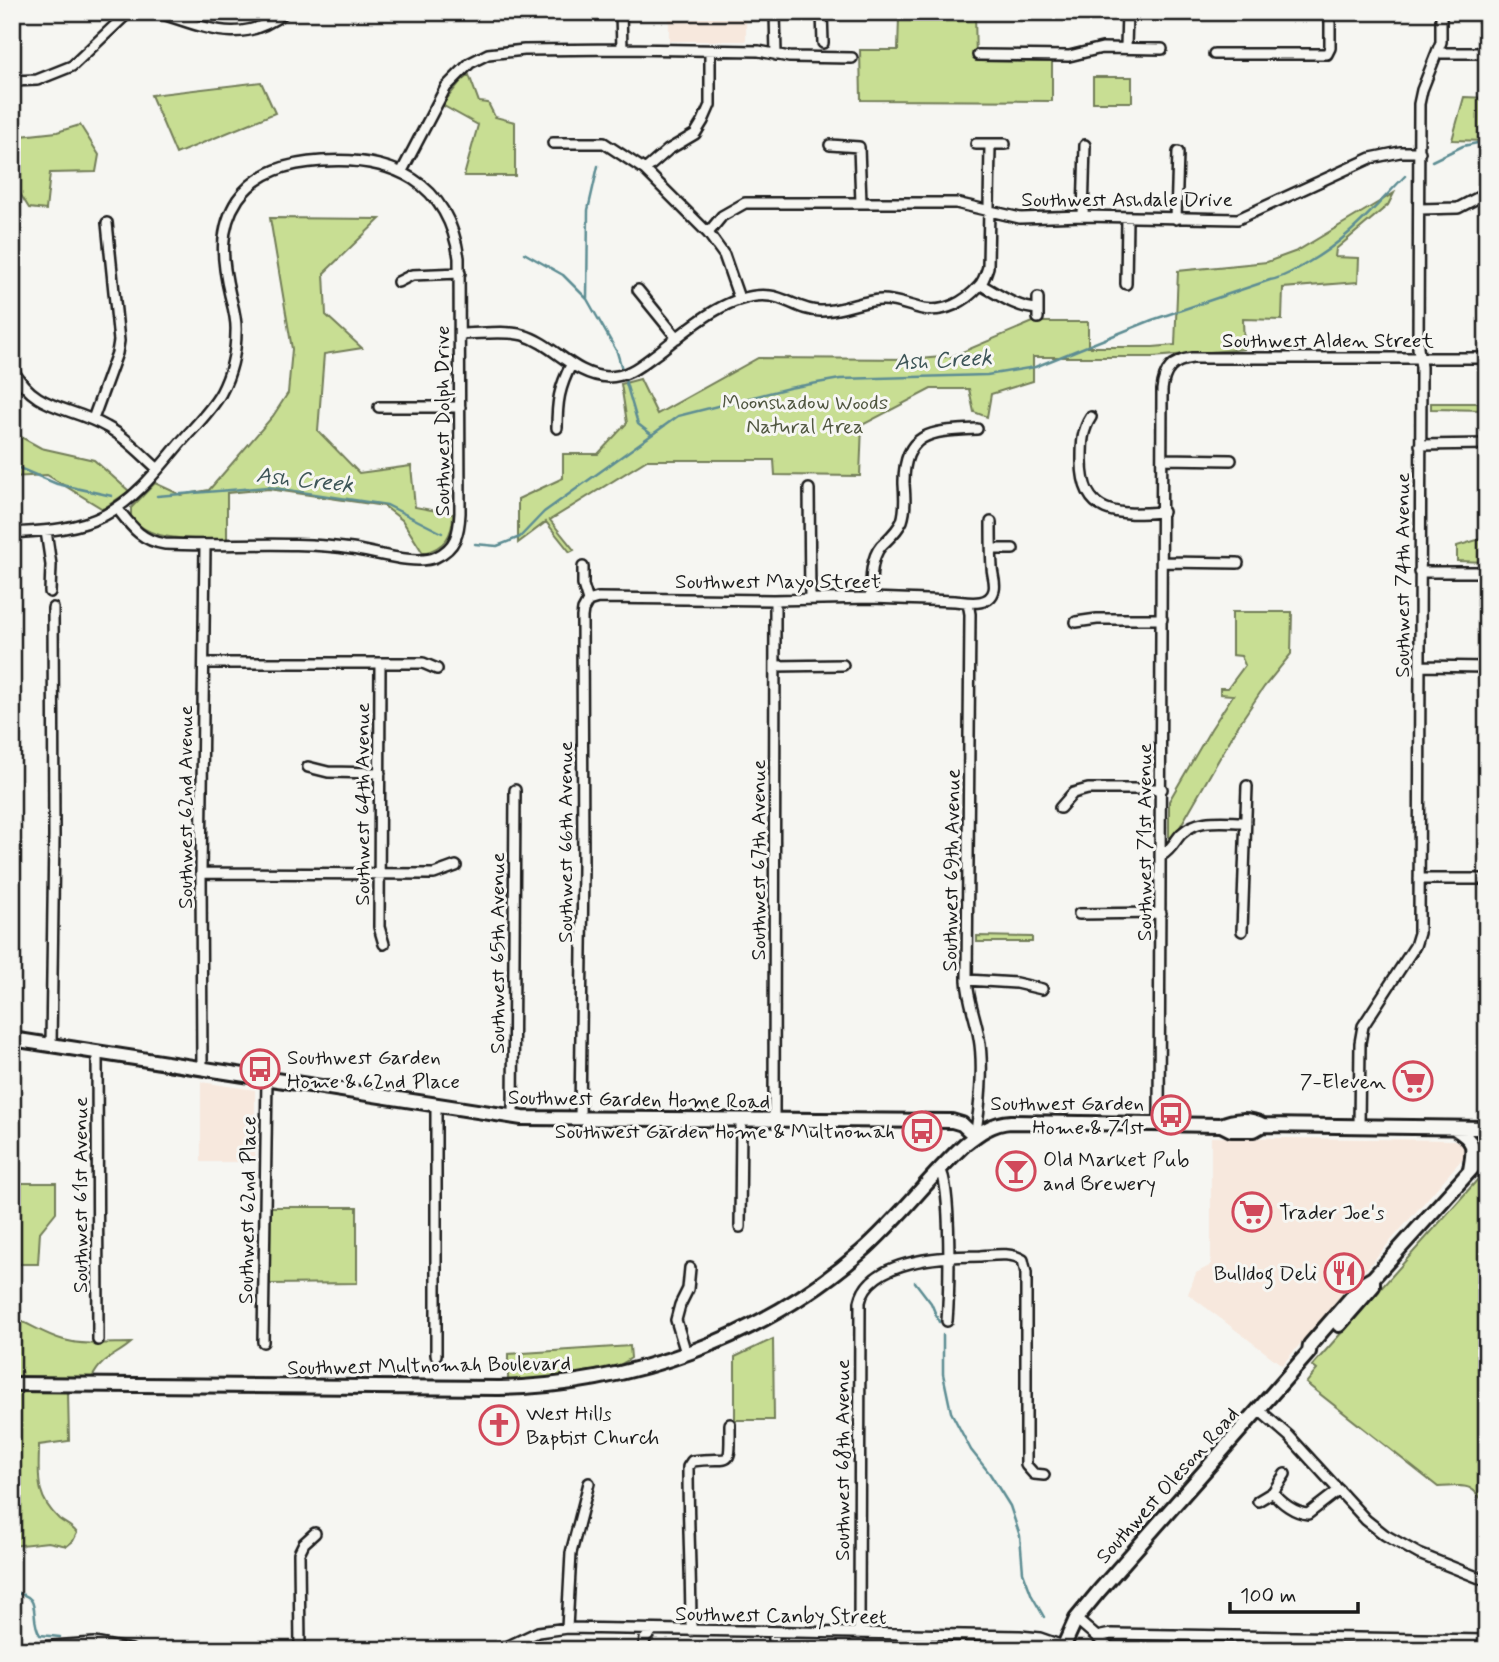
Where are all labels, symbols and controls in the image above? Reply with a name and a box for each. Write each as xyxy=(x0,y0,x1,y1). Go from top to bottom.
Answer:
street label: Southwest Ashdale Drive xyxy=(1021,186,1233,214)
street label: Southwest Dolph Drive xyxy=(429,325,457,517)
street label: Southwest Alden Street xyxy=(1222,327,1435,355)
water label: Ash Creek xyxy=(893,343,993,379)
park label: Moonshadow Woods Natural Area xyxy=(722,389,888,441)
water label: Ash Creek xyxy=(254,461,355,501)
street label: Southwest 74th Avenue xyxy=(1389,472,1417,678)
street label: Southwest Mayo Street xyxy=(675,568,881,596)
street label: Southwest 64th Avenue xyxy=(349,702,377,906)
street label: Southwest 62nd Avenue xyxy=(172,705,200,909)
street label: Southwest 66th Avenue xyxy=(552,741,580,943)
street label: Southwest 71st Avenue xyxy=(1131,743,1159,941)
street label: Southwest 67th Avenue xyxy=(745,759,773,961)
street label: Southwest 69th Avenue xyxy=(936,768,968,972)
street label: Southwest 65th Avenue xyxy=(484,852,512,1054)
place label: Southwest Garden Home & 62nd Place xyxy=(287,1044,460,1096)
bus stop icon: Southwest Garden Home & 62nd Place xyxy=(239,1048,281,1090)
supermarket icon: 7-Eleven xyxy=(1392,1060,1434,1102)
place label: 7-Eleven xyxy=(1300,1068,1387,1096)
street label: Southwest Garden Home Road xyxy=(508,1084,770,1116)
place label: Southwest Garden Home & 71st xyxy=(990,1090,1144,1142)
bus stop icon: Southwest Garden Home & 71st xyxy=(1150,1094,1192,1136)
street label: Southwest 61st Avenue xyxy=(67,1097,95,1293)
bus stop icon: Southwest Garden Home & Multnomah xyxy=(901,1110,943,1152)
street label: Southwest 62nd Place xyxy=(232,1116,264,1304)
place label: Southwest Garden Home & Multnomah xyxy=(555,1118,895,1146)
place label: Old Market Pub and Brewery xyxy=(1043,1146,1189,1198)
bar icon: Old Market Pub and Brewery xyxy=(995,1150,1037,1192)
supermarket icon: Trader Joe's xyxy=(1231,1191,1273,1233)
place label: Trader Joe's xyxy=(1279,1199,1385,1227)
restaurant icon: Bulldog Deli xyxy=(1323,1252,1365,1294)
place label: Bulldog Deli xyxy=(1214,1260,1317,1290)
street label: Southwest Multnomah Boulevard xyxy=(287,1350,571,1382)
street label: Southwest 68th Avenue xyxy=(829,1359,857,1561)
place label: West Hills Baptist Church xyxy=(526,1400,659,1452)
street label: Southwest Oleson Road xyxy=(1090,1401,1246,1570)
church icon: West Hills Baptist Church xyxy=(478,1404,520,1446)
scale bar xyxy=(1230,1571,1357,1615)
text: 100 m xyxy=(1240,1582,1296,1610)
street label: Southwest Canby Street xyxy=(675,1600,887,1632)

